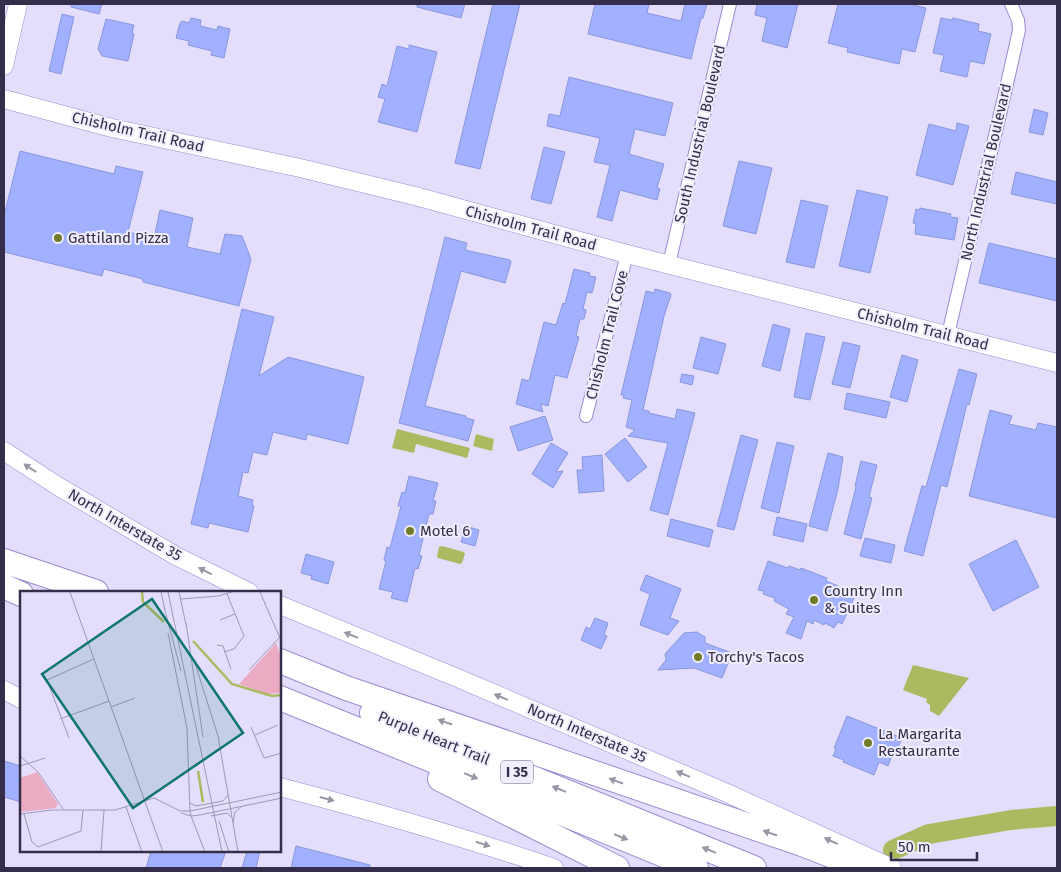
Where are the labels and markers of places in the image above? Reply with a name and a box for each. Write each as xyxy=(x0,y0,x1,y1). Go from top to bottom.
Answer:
place label: Gattiland Pizza xyxy=(68,229,169,247)
marker: Gattiland Pizza xyxy=(52,232,64,244)
place label: Motel 6 xyxy=(420,522,470,540)
marker: Motel 6 xyxy=(404,525,416,537)
place label: Country Inn & Suites xyxy=(824,582,903,617)
marker: Country Inn & Suites xyxy=(808,594,820,606)
place label: Torchy's Tacos xyxy=(708,648,804,666)
marker: Torchy's Tacos xyxy=(692,651,704,663)
place label: La Margarita Restaurante xyxy=(878,725,962,760)
marker: La Margarita Restaurante xyxy=(862,737,874,749)

